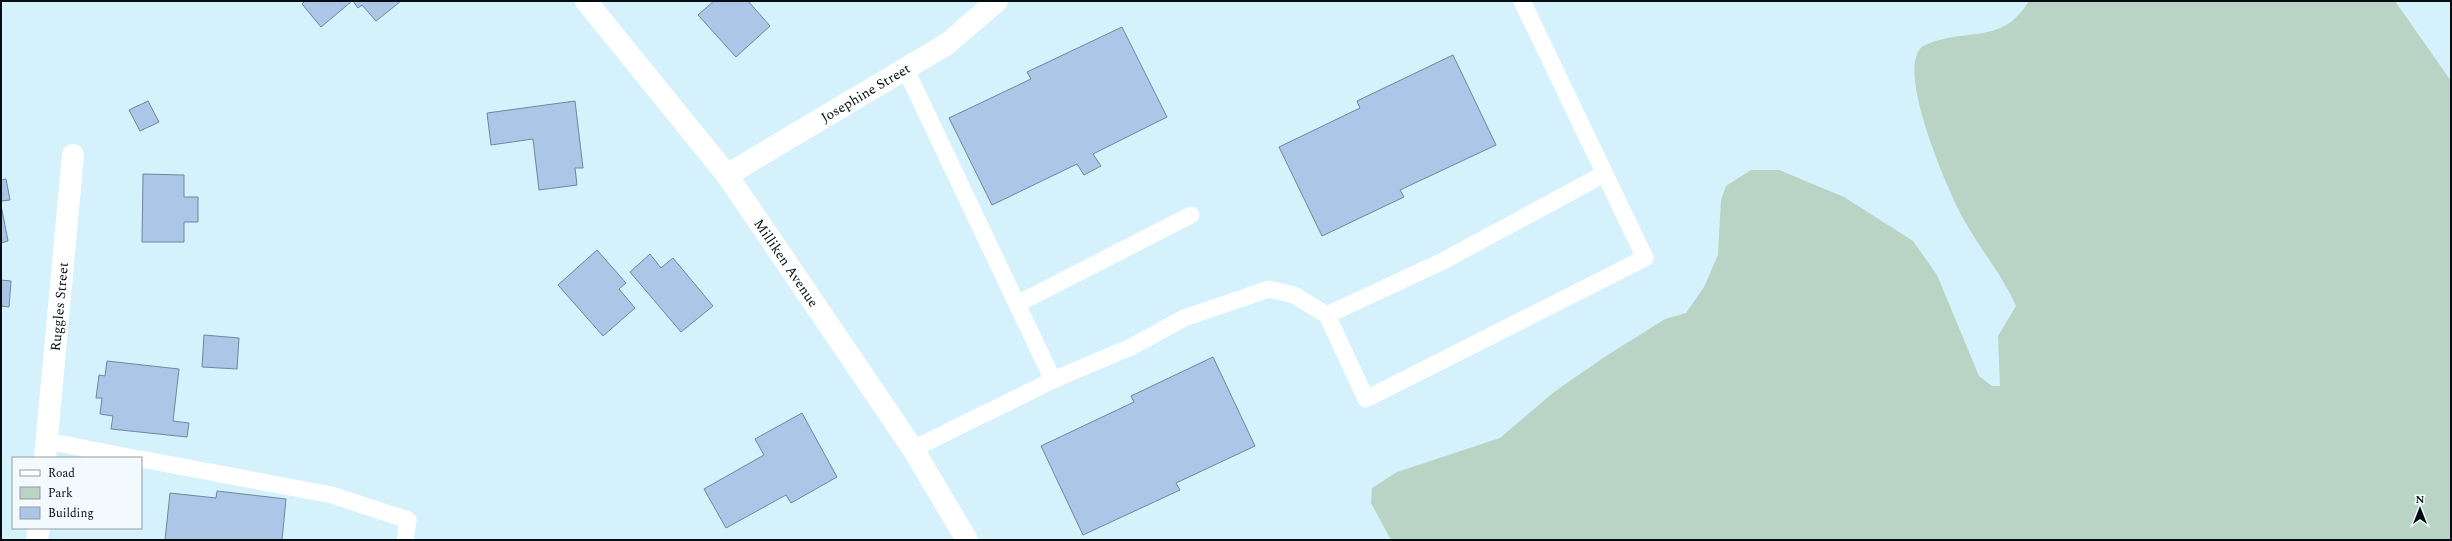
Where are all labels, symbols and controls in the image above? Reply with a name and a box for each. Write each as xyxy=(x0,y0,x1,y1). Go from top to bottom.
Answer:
street label: Josephine Street xyxy=(817,58,914,128)
street label: Milliken Avenue xyxy=(749,215,824,312)
street label: Ruggles Street xyxy=(45,261,74,352)
legend xyxy=(12,457,142,529)
text: Road xyxy=(48,464,75,483)
text: Park xyxy=(48,484,73,503)
north arrow xyxy=(2400,489,2440,529)
text: N xyxy=(2416,491,2425,508)
text: Building xyxy=(48,504,94,523)

